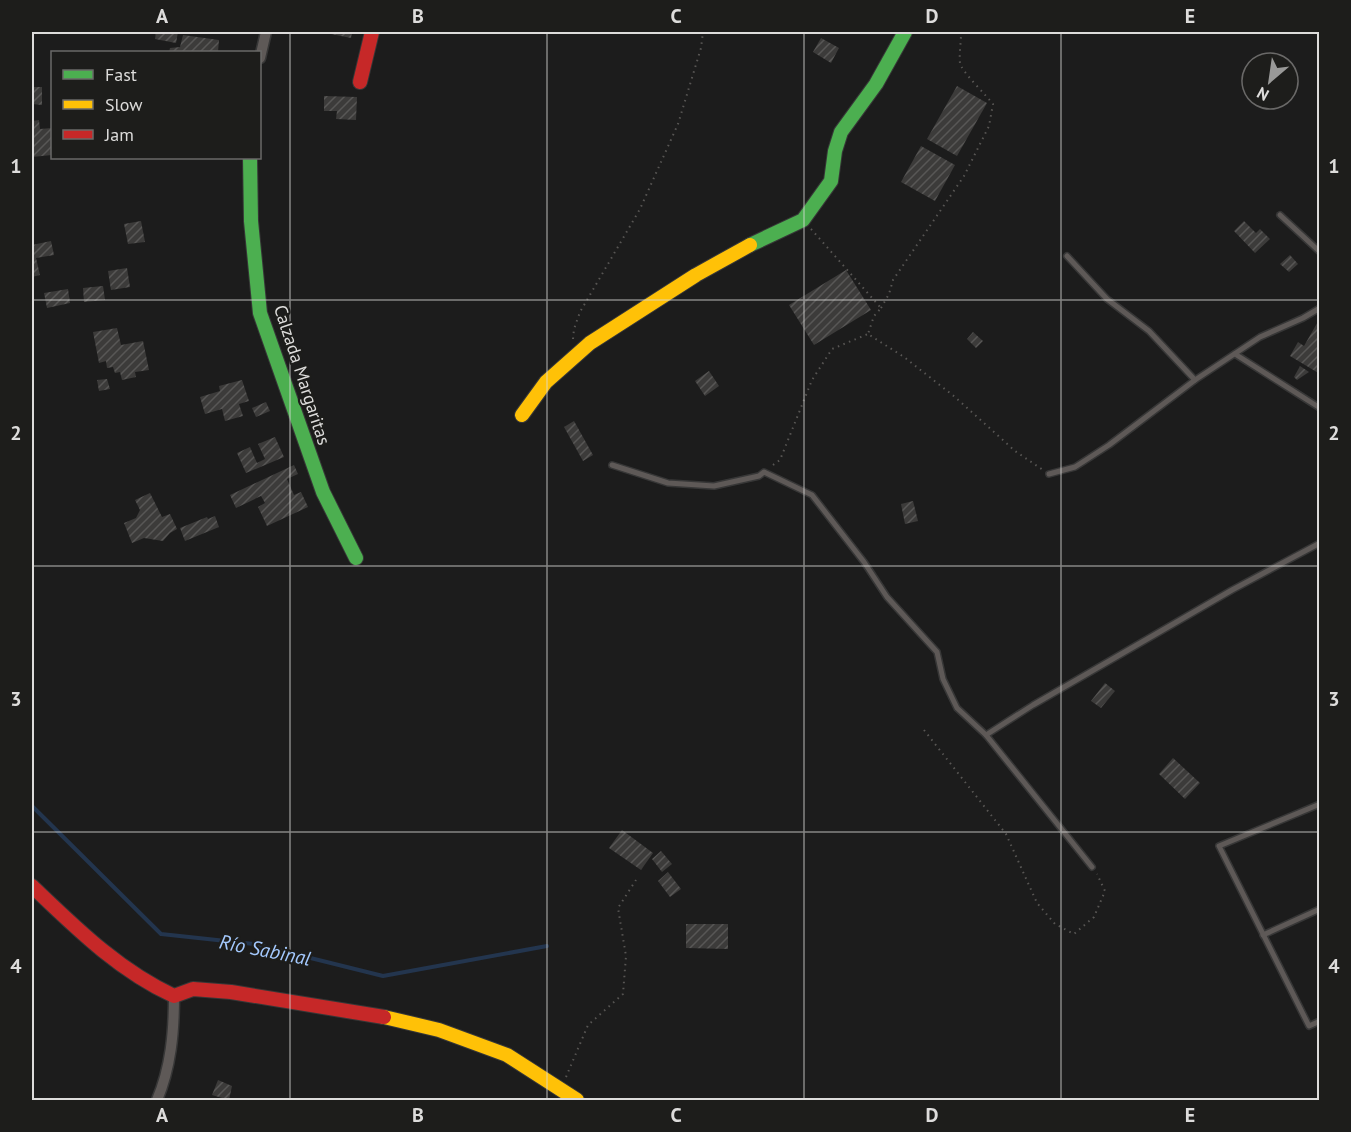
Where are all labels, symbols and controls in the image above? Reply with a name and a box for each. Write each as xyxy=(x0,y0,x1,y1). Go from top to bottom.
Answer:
text: A xyxy=(156,3,169,29)
text: B xyxy=(412,3,424,29)
text: C xyxy=(670,3,682,29)
text: D xyxy=(926,3,939,29)
text: E xyxy=(1185,3,1195,29)
legend xyxy=(51,51,261,159)
north arrow xyxy=(1240,51,1300,111)
text: Fast xyxy=(105,63,137,86)
text: N xyxy=(1253,83,1272,105)
text: Slow xyxy=(105,93,143,116)
text: Jam xyxy=(104,123,134,146)
text: 1 xyxy=(10,153,22,179)
text: 1 xyxy=(1328,153,1340,179)
street label: Calzada Margaritas xyxy=(269,302,336,448)
text: 2 xyxy=(10,420,22,446)
text: 2 xyxy=(1328,420,1340,446)
text: 3 xyxy=(10,686,22,712)
text: 3 xyxy=(1328,686,1340,712)
water label: Río Sabinal xyxy=(217,928,313,972)
text: 4 xyxy=(10,953,22,979)
text: 4 xyxy=(1328,953,1340,979)
text: A xyxy=(156,1102,169,1128)
text: B xyxy=(412,1102,424,1128)
text: C xyxy=(670,1102,682,1128)
text: D xyxy=(926,1102,939,1128)
text: E xyxy=(1185,1102,1195,1128)

